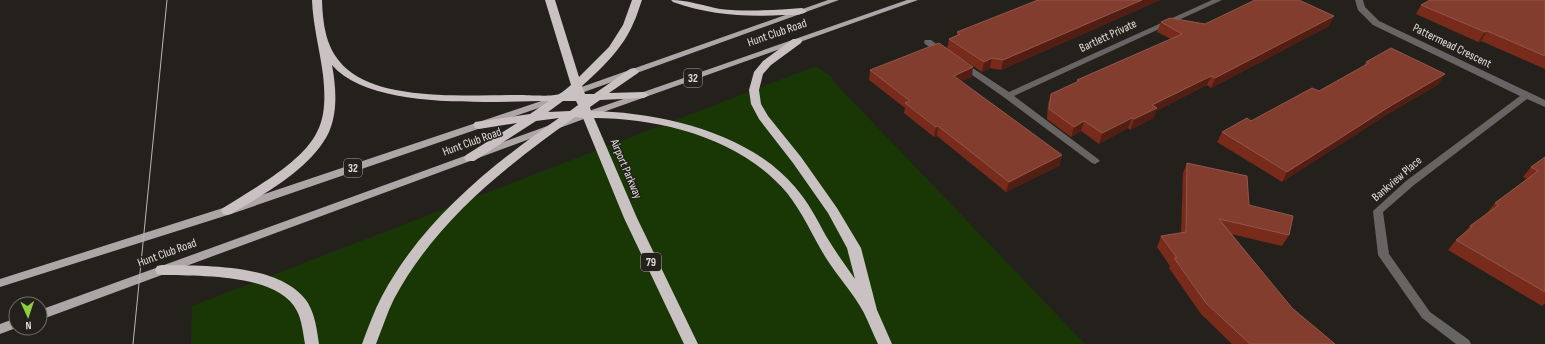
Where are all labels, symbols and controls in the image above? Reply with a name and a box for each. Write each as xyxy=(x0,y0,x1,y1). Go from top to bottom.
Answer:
street label: Hunt Club Road xyxy=(745,16,809,50)
street label: Bartlett Private xyxy=(1077,16,1139,56)
street label: Pattermead Crescent xyxy=(1410,20,1494,72)
road number: 32 xyxy=(684,69,702,87)
street label: Hunt Club Road xyxy=(440,124,504,160)
street label: Airport Parkway xyxy=(606,136,645,201)
street label: Bankview Place xyxy=(1369,153,1425,205)
road number: 32 xyxy=(344,159,362,177)
street label: Hunt Club Road xyxy=(135,235,199,271)
road number: 79 xyxy=(641,253,661,271)
north arrow xyxy=(8,296,48,336)
text: N xyxy=(25,319,32,332)

